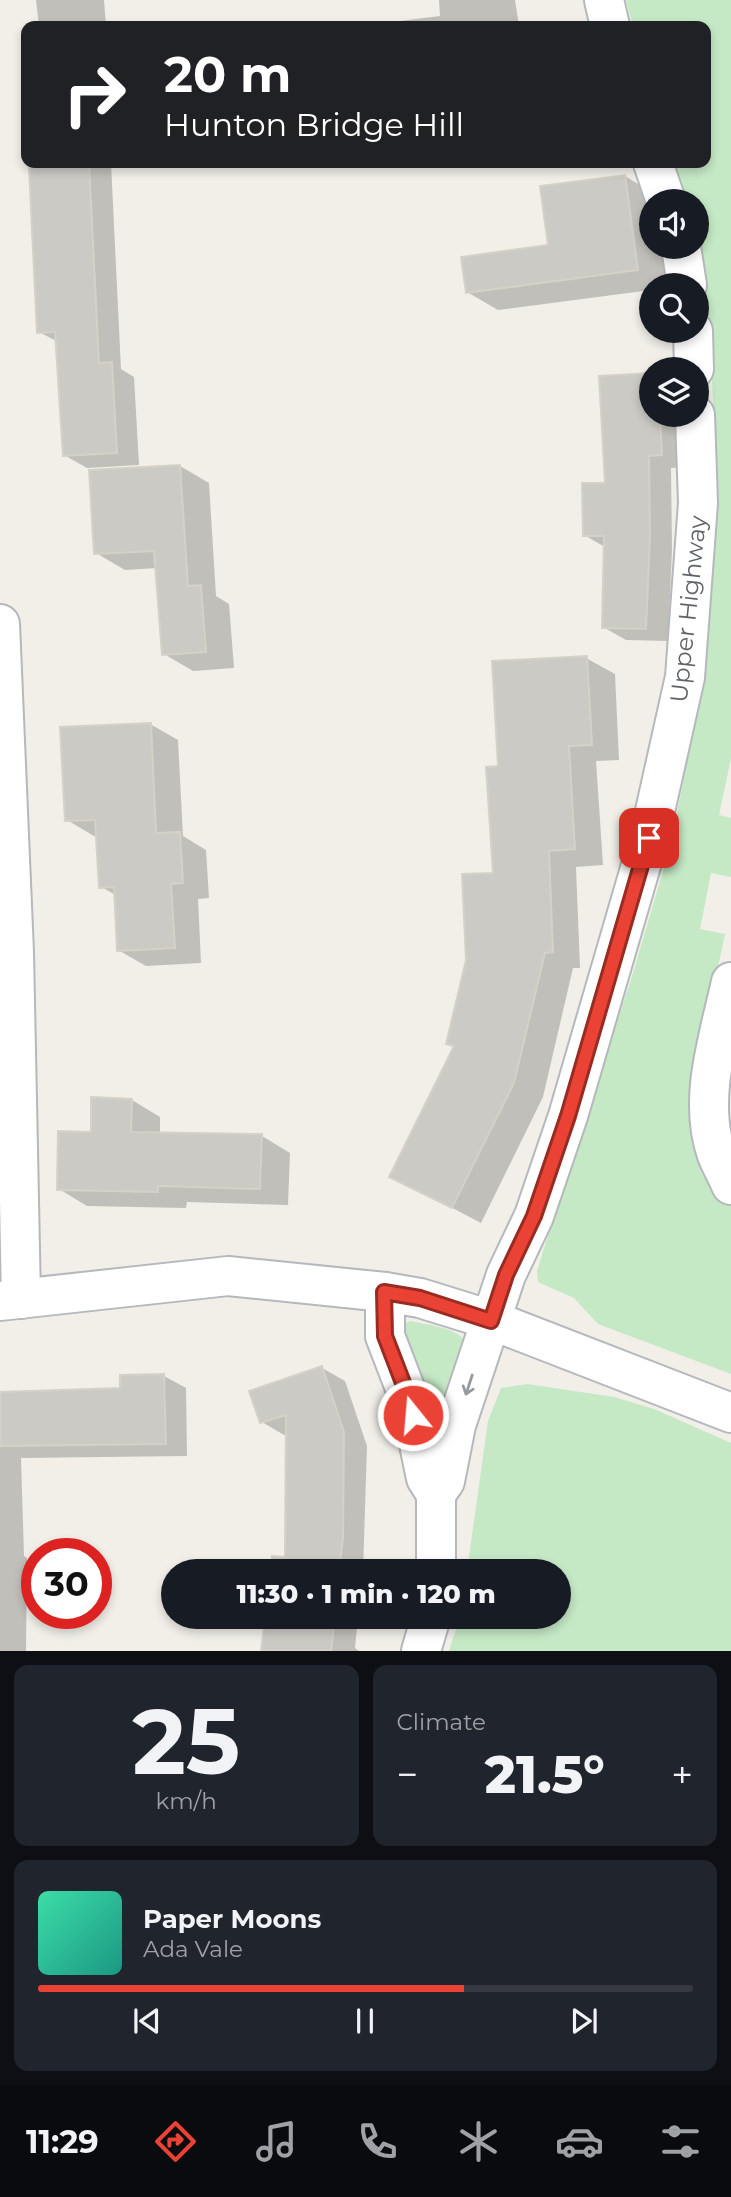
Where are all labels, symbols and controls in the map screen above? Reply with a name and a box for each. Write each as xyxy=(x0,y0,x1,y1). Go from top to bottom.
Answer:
text: 20 m xyxy=(164,45,291,104)
icon: right xyxy=(49,49,140,140)
text: Hunton Bridge Hill xyxy=(164,105,464,144)
map controls xyxy=(639,189,709,427)
button: sound xyxy=(639,189,709,259)
button: search xyxy=(639,273,709,343)
button: layers xyxy=(639,357,709,427)
street label: Upper Highway xyxy=(664,514,712,704)
pin xyxy=(619,808,679,868)
icon: arrive xyxy=(630,819,668,857)
one-way arrow xyxy=(462,1374,475,1396)
position arrow xyxy=(376,1378,450,1452)
speed limit sign: 30 xyxy=(21,1538,112,1629)
text: 11:30 · 1 min · 120 m xyxy=(236,1578,496,1610)
text: 25 xyxy=(132,1686,240,1797)
text: Climate xyxy=(397,1708,486,1736)
text: 21.5° xyxy=(485,1743,605,1806)
text: − xyxy=(397,1751,418,1798)
text: + xyxy=(671,1751,693,1798)
text: km/h xyxy=(156,1787,217,1815)
text: Paper Moons xyxy=(143,1903,321,1935)
text: Ada Vale xyxy=(143,1935,243,1963)
icon: previous xyxy=(128,2002,166,2040)
icon: pause xyxy=(346,2002,384,2040)
icon: next xyxy=(565,2002,603,2040)
icon: directions xyxy=(151,2117,200,2166)
icon: music xyxy=(252,2117,301,2166)
icon: phone xyxy=(353,2117,402,2166)
icon: climate xyxy=(454,2117,503,2166)
icon: car xyxy=(555,2117,604,2166)
icon: filters xyxy=(656,2117,705,2166)
text: 11:29 xyxy=(26,2122,99,2161)

